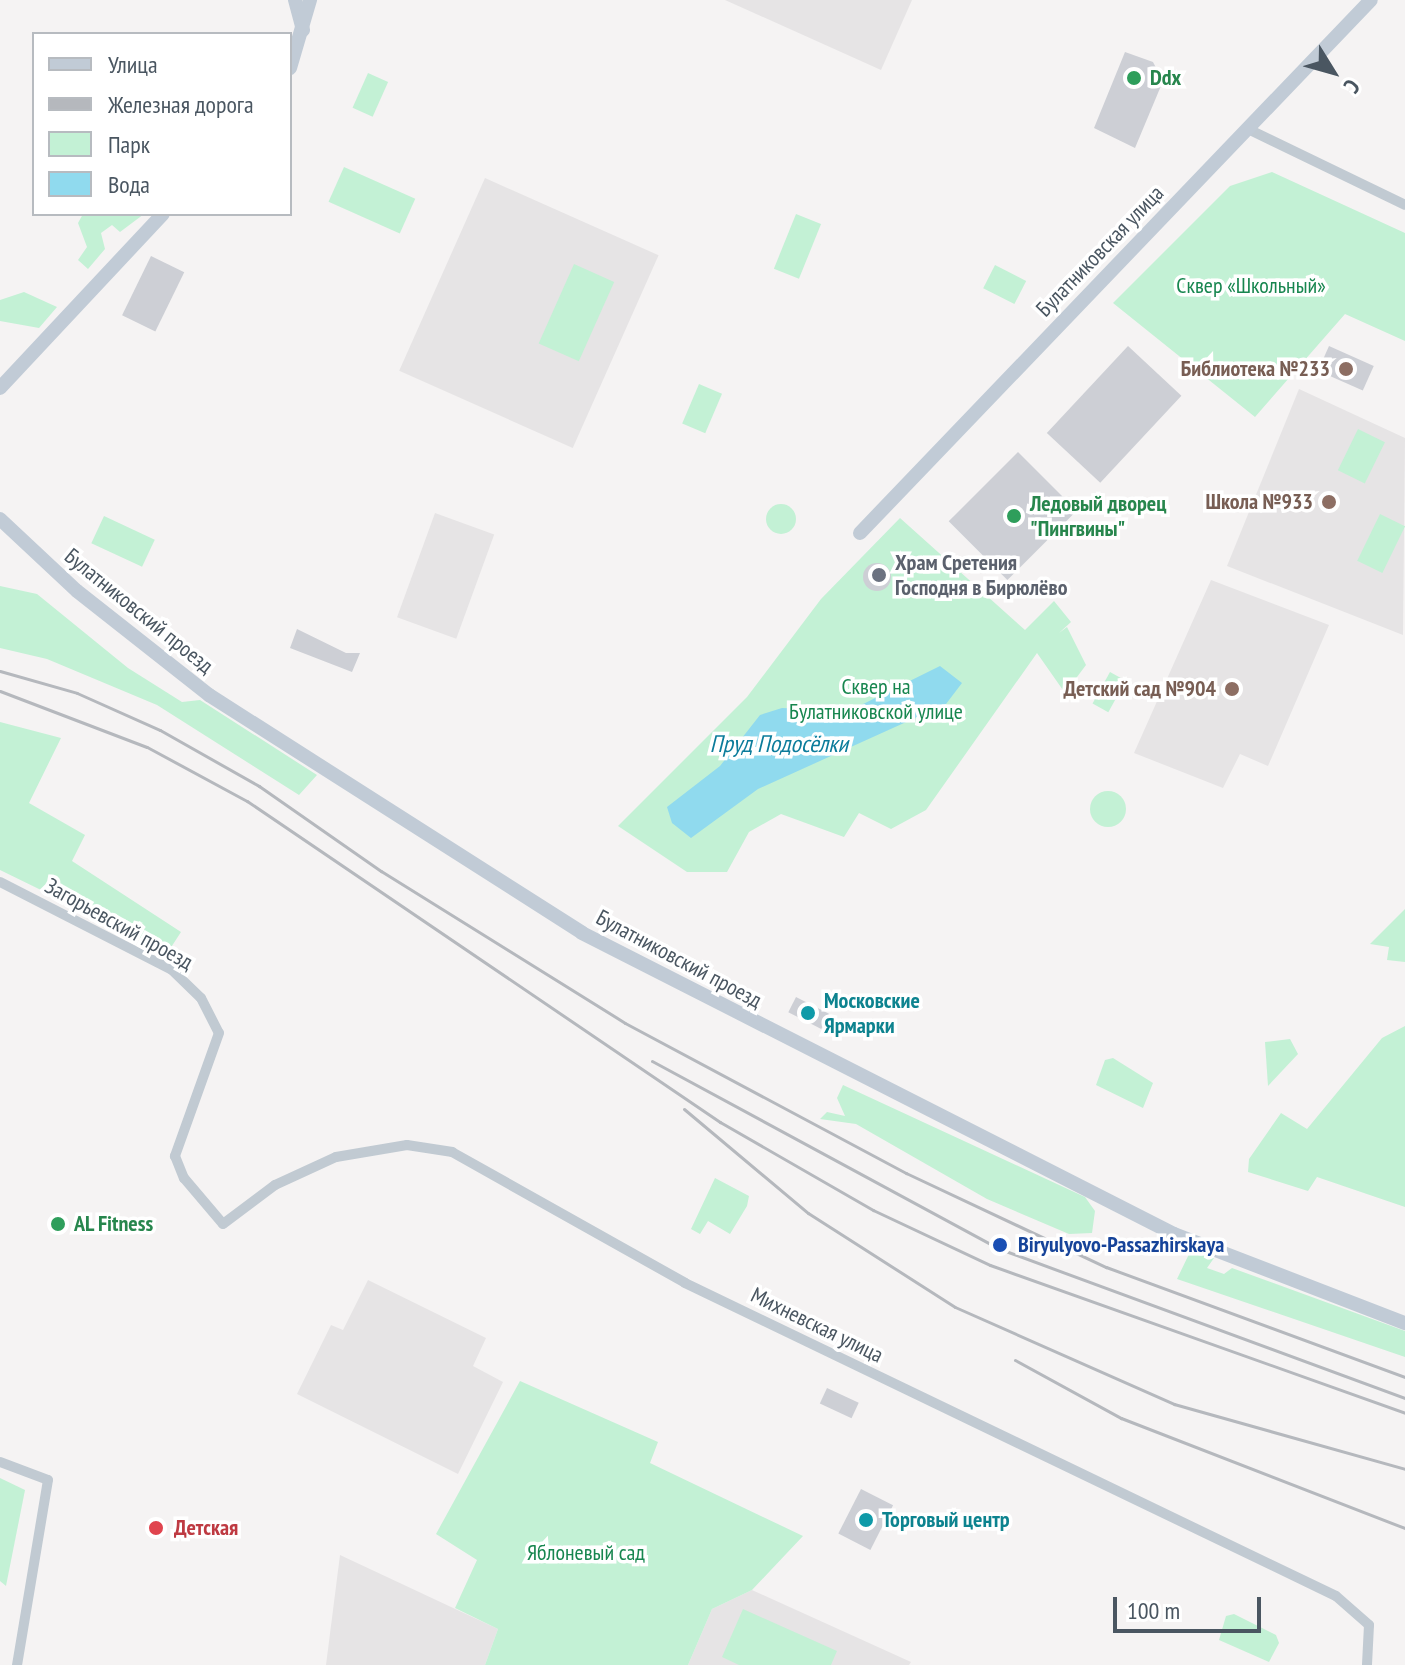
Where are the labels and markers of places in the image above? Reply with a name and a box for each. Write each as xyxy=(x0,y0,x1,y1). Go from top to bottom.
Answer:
place label: Ddx xyxy=(1150,65,1181,91)
marker: Ddx xyxy=(1125,69,1143,87)
place label: Библиотека №233 xyxy=(1181,356,1330,382)
marker: Библиотека №233 xyxy=(1337,360,1355,378)
place label: Школа №933 xyxy=(1205,489,1313,515)
place label: Ледовый дворец "Пингвины" xyxy=(1030,490,1166,542)
marker: Школа №933 xyxy=(1320,493,1338,511)
marker: Ледовый дворец "Пингвины" xyxy=(1005,507,1023,525)
place label: Храм Сретения Господня в Бирюлёво xyxy=(895,549,1067,600)
marker: Храм Сретения Господня в Бирюлёво xyxy=(870,566,888,584)
place label: Детский сад №904 xyxy=(1064,676,1216,702)
marker: Детский сад №904 xyxy=(1223,680,1241,698)
place label: Московские Ярмарки xyxy=(824,987,920,1038)
marker: Московские Ярмарки xyxy=(799,1004,817,1022)
place label: AL Fitness xyxy=(74,1211,154,1237)
marker: AL Fitness xyxy=(49,1215,67,1233)
place label: Biryulyovo-Passazhirskaya xyxy=(1018,1232,1224,1258)
marker: Biryulyovo-Passazhirskaya xyxy=(989,1234,1011,1256)
place label: Торговый центр xyxy=(882,1507,1010,1533)
marker: Торговый центр xyxy=(857,1511,875,1529)
place label: Детская xyxy=(174,1515,238,1541)
marker: Детская xyxy=(145,1517,167,1539)

